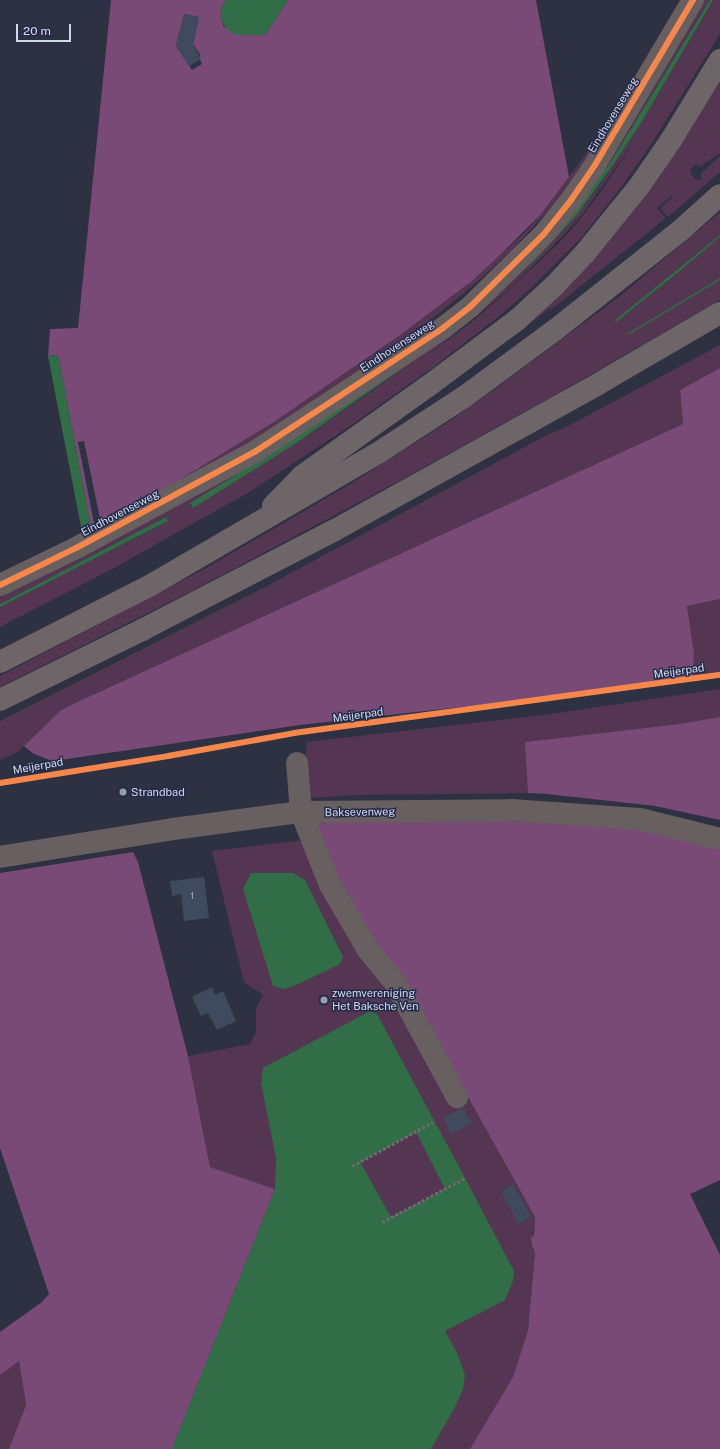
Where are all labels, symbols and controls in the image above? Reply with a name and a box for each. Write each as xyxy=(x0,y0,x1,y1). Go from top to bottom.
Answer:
scale bar xyxy=(18,16,73,42)
text: 20 m xyxy=(23,24,51,38)
street label: Eindhovenseweg xyxy=(585,75,641,155)
street label: Eindhovenseweg xyxy=(357,317,437,375)
street label: Eindhovenseweg xyxy=(79,487,161,539)
street label: Meijerpad xyxy=(653,661,705,681)
street label: Meijerpad xyxy=(332,705,384,725)
street label: Meijerpad xyxy=(12,755,64,777)
place label: Strandbad xyxy=(131,785,185,799)
marker: Strandbad xyxy=(118,787,128,797)
street label: Baksevenweg xyxy=(325,805,395,819)
house number: 1 xyxy=(190,891,194,901)
place label: zwemvereniging Het Baksche Ven xyxy=(332,987,419,1013)
marker: zwemvereniging Het Baksche Ven xyxy=(319,995,329,1005)

